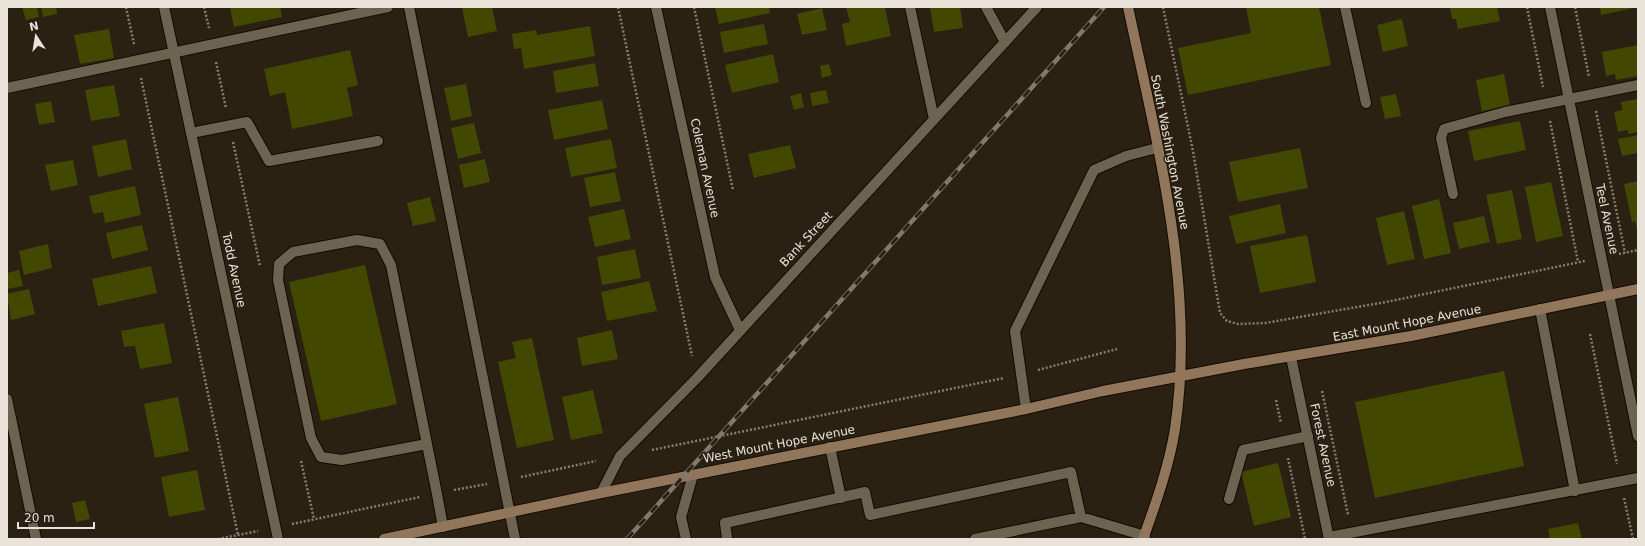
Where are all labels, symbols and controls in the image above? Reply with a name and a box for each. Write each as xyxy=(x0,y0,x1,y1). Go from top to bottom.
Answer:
north arrow xyxy=(16,16,56,56)
text: N xyxy=(28,19,40,34)
street label: South Washington Avenue xyxy=(1148,73,1192,231)
street label: Coleman Avenue xyxy=(688,117,722,219)
street label: Teel Avenue xyxy=(1592,181,1621,256)
street label: Bank Street xyxy=(777,208,835,270)
street label: Todd Avenue xyxy=(219,230,249,309)
street label: East Mount Hope Avenue xyxy=(1332,302,1482,344)
street label: Forest Avenue xyxy=(1307,402,1339,488)
street label: West Mount Hope Avenue xyxy=(702,422,856,466)
scale bar xyxy=(18,504,94,530)
text: 20 m xyxy=(24,511,55,525)

